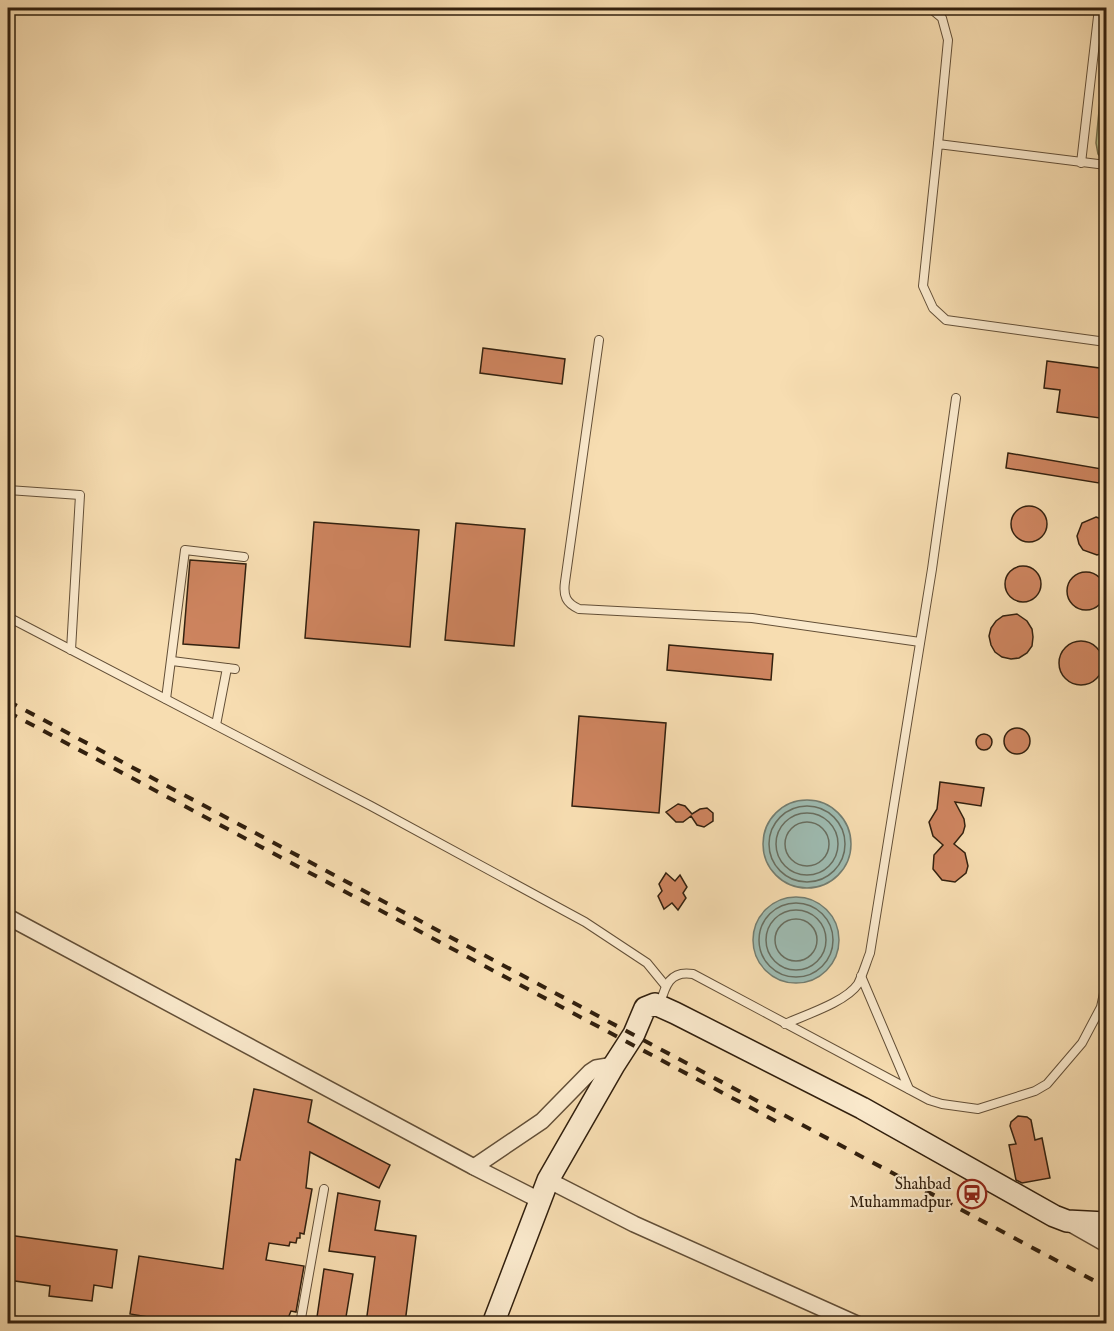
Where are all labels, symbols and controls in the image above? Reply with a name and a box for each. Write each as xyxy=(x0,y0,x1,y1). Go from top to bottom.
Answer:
place label: Shahbad Muhammadpur xyxy=(849,1175,951,1213)
station icon: Shahbad Muhammadpur xyxy=(956,1178,988,1210)

